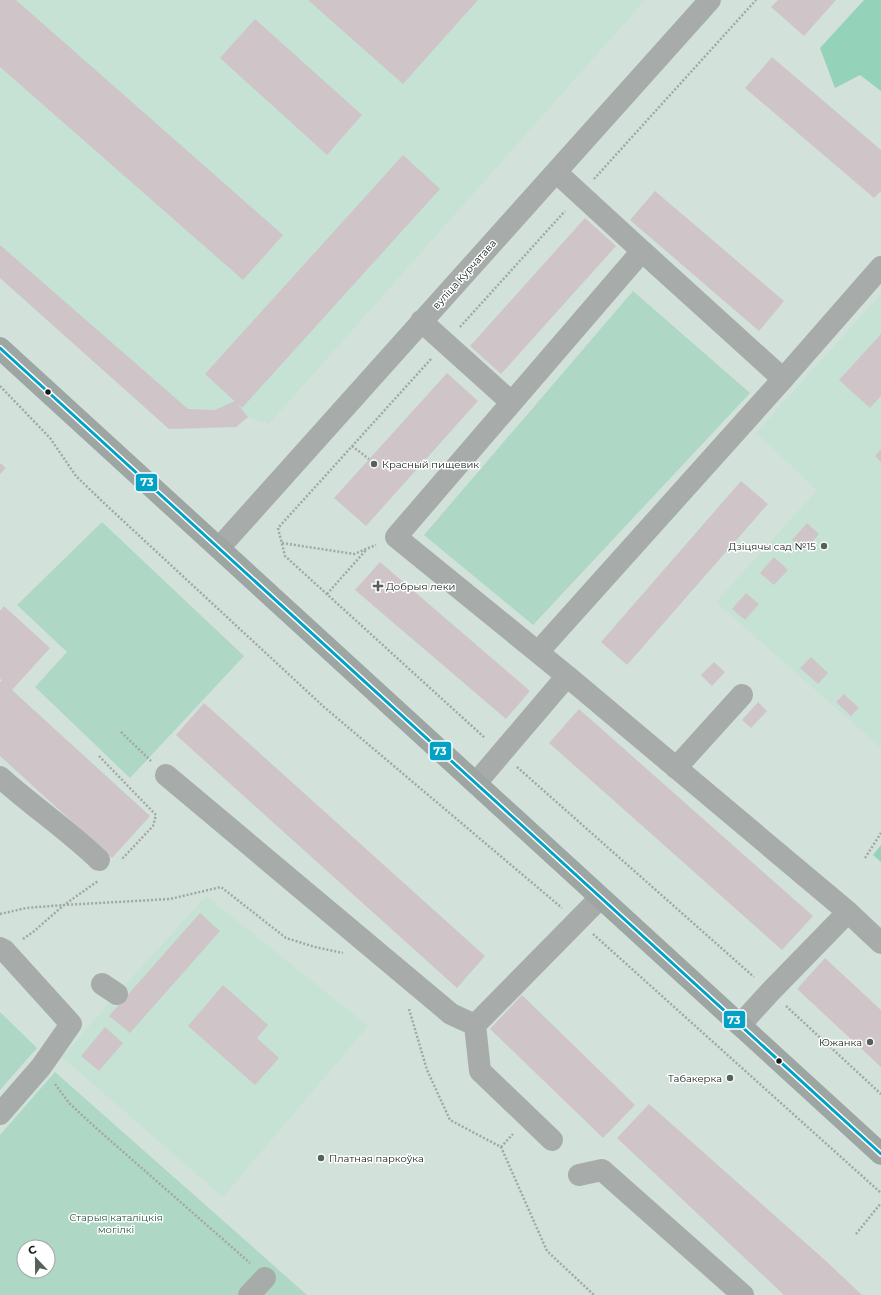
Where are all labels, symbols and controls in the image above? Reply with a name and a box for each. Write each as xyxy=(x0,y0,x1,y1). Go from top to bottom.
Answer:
street label: вуліца Курчатава xyxy=(430,237,499,312)
unlabelled marker xyxy=(43,387,53,397)
place label: Красный пищевик xyxy=(382,458,479,471)
marker: Красный пищевик xyxy=(369,459,379,469)
line badge: 73 xyxy=(135,473,158,492)
text: 73 xyxy=(140,475,154,489)
place label: Дзіцячы сад №15 xyxy=(728,540,816,553)
marker: Дзіцячы сад №15 xyxy=(819,541,829,551)
place label: Добрыя леки xyxy=(386,580,455,593)
marker: Добрыя леки xyxy=(373,581,383,591)
line badge: 73 xyxy=(429,741,452,761)
text: 73 xyxy=(433,744,447,758)
line badge: 73 xyxy=(723,1010,746,1029)
text: 73 xyxy=(727,1013,741,1027)
place label: Южанка xyxy=(819,1036,862,1049)
marker: Южанка xyxy=(865,1037,875,1047)
unlabelled marker xyxy=(774,1056,784,1066)
place label: Табакерка xyxy=(668,1072,722,1085)
marker: Табакерка xyxy=(725,1073,735,1083)
place label: Платная паркоўка xyxy=(329,1152,424,1165)
marker: Платная паркоўка xyxy=(316,1153,326,1163)
park label: Старыя каталіцкія могілкі xyxy=(69,1211,163,1236)
north arrow xyxy=(16,1239,56,1279)
text: С xyxy=(26,1242,39,1258)

